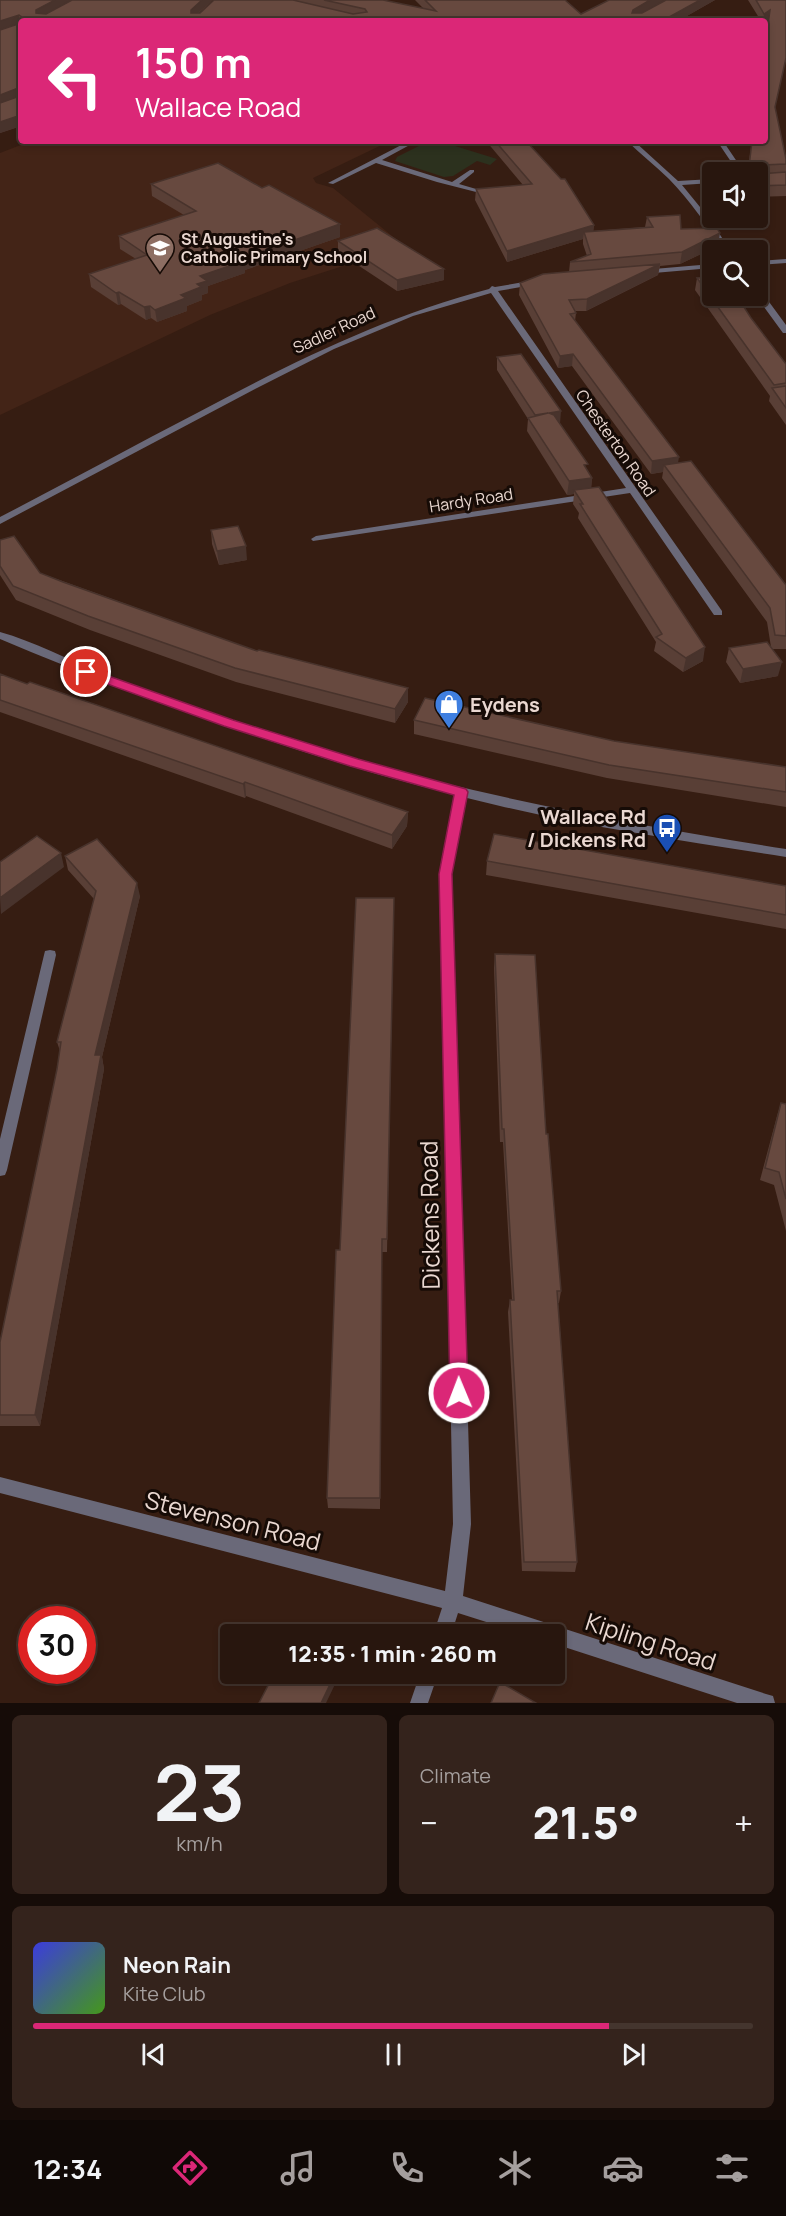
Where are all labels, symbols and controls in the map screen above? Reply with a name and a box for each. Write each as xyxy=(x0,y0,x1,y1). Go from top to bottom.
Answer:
text: 150 m xyxy=(135,33,252,91)
icon: left xyxy=(36,42,114,120)
text: Wallace Road xyxy=(135,88,301,125)
map controls xyxy=(702,162,768,306)
button: sound xyxy=(702,162,768,228)
place label: St Augustine's Catholic Primary School xyxy=(181,228,367,268)
school or university icon: St Augustine's Catholic Primary School xyxy=(144,232,176,274)
button: search xyxy=(702,240,768,306)
street label: Sadler Road xyxy=(289,301,379,359)
street label: Chesterton Road xyxy=(571,385,661,501)
street label: Hardy Road xyxy=(428,483,514,517)
pin xyxy=(60,646,111,697)
icon: arrive xyxy=(69,655,102,688)
shop icon: Eydens xyxy=(433,688,465,730)
place label: Eydens xyxy=(470,691,540,718)
place label: Wallace Rd / Dickens Rd xyxy=(527,803,646,853)
bus stop icon: Wallace Rd / Dickens Rd xyxy=(651,812,683,854)
street label: Dickens Road xyxy=(411,1140,447,1290)
position arrow xyxy=(427,1361,491,1425)
street label: Stevenson Road xyxy=(142,1482,324,1558)
street label: Kipling Road xyxy=(582,1604,720,1678)
speed limit sign: 30 xyxy=(18,1606,96,1684)
text: 12:35 · 1 min · 260 m xyxy=(288,1639,497,1669)
text: 23 xyxy=(154,1738,245,1844)
text: Climate xyxy=(420,1762,491,1789)
text: 21.5° xyxy=(532,1791,639,1853)
text: − xyxy=(420,1800,438,1845)
text: + xyxy=(734,1800,753,1845)
text: km/h xyxy=(176,1830,223,1857)
text: Neon Rain xyxy=(123,1950,231,1980)
text: Kite Club xyxy=(123,1980,206,2007)
icon: previous xyxy=(137,2038,170,2071)
icon: pause xyxy=(377,2038,410,2071)
icon: next xyxy=(617,2038,650,2071)
icon: directions xyxy=(169,2147,211,2189)
icon: music xyxy=(277,2147,319,2189)
icon: phone xyxy=(386,2147,428,2189)
icon: climate xyxy=(494,2147,536,2189)
icon: car xyxy=(602,2147,644,2189)
icon: filters xyxy=(711,2147,753,2189)
text: 12:34 xyxy=(33,2150,102,2187)

